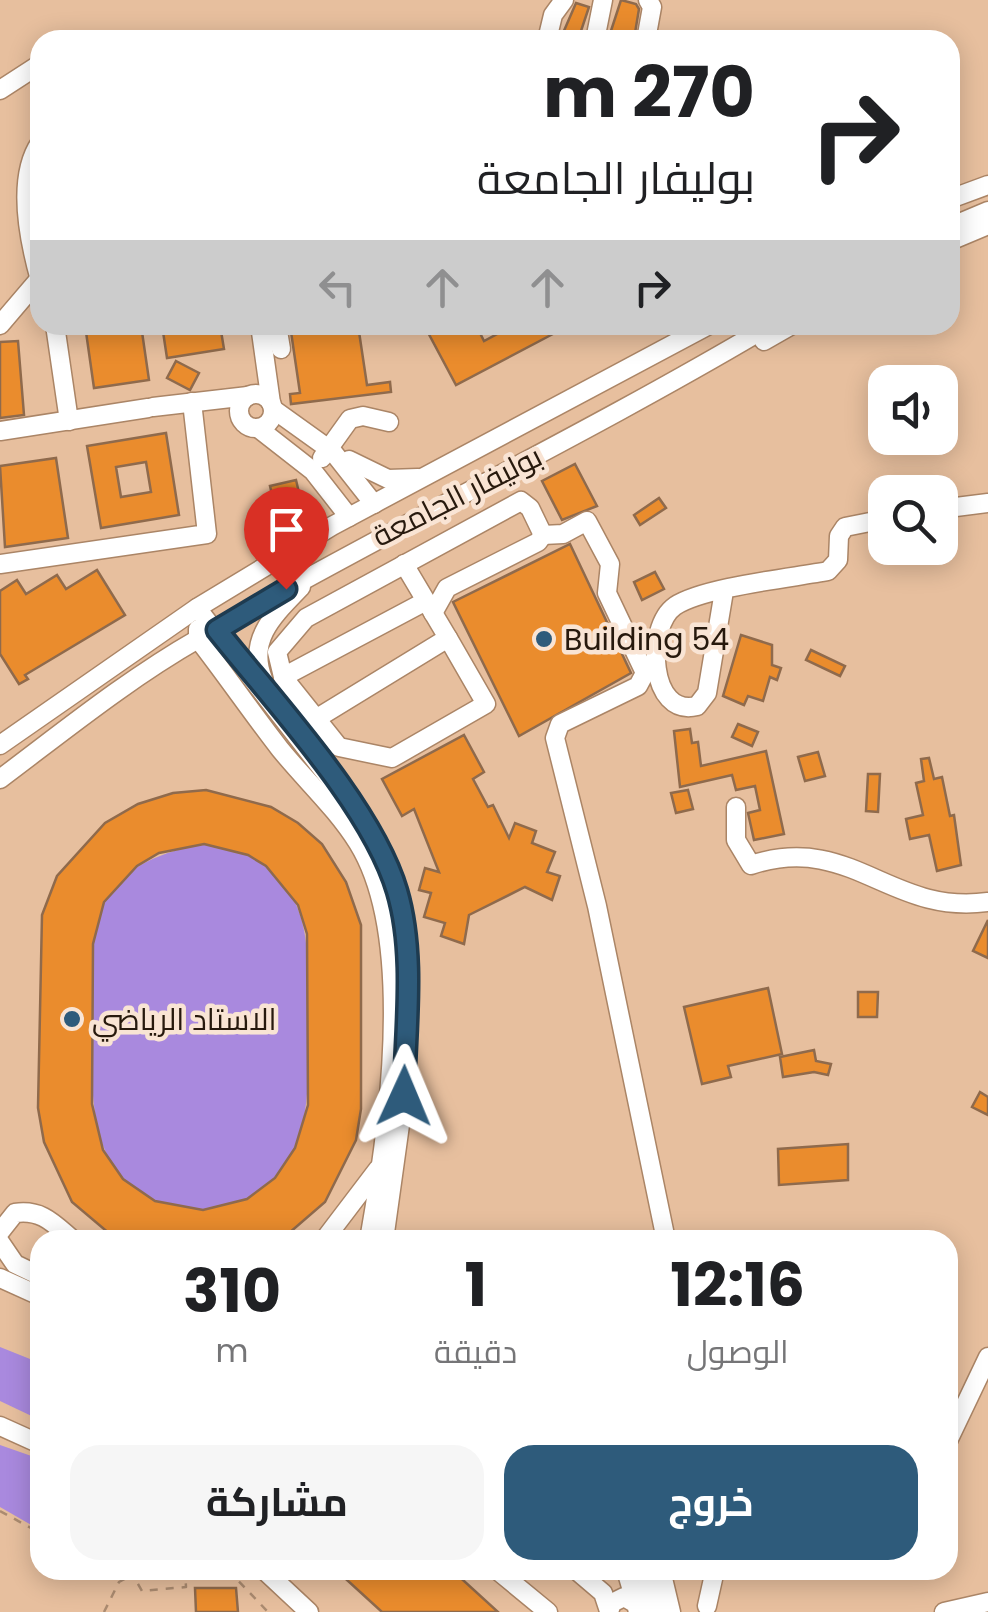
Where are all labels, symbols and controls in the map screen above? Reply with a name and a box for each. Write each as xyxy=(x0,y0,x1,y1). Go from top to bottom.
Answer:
text: 270 m xyxy=(543,43,755,142)
icon: right xyxy=(790,70,920,200)
text: بوليفار الجامعة xyxy=(477,147,755,210)
icon: left xyxy=(310,260,365,315)
icon: ahead xyxy=(415,260,470,315)
icon: ahead xyxy=(520,260,575,315)
icon: right xyxy=(625,260,680,315)
map controls xyxy=(868,365,958,565)
button: sound xyxy=(868,365,958,455)
street label: بوليفار الجامعة xyxy=(365,435,549,557)
button: search xyxy=(868,475,958,565)
pin xyxy=(244,487,329,590)
icon: arrive xyxy=(259,502,314,557)
place label: Building 54 xyxy=(564,618,729,661)
marker: Building 54 xyxy=(533,628,555,650)
place label: الاستاد الرياضي xyxy=(92,998,277,1042)
marker: الاستاد الرياضي xyxy=(61,1008,83,1030)
position arrow xyxy=(352,1044,456,1148)
text: 1 xyxy=(464,1243,487,1327)
text: 12:16 xyxy=(670,1243,805,1327)
text: 310 xyxy=(183,1249,281,1333)
text: m xyxy=(216,1328,249,1373)
text: دقيقة xyxy=(434,1329,517,1374)
text: الوصول xyxy=(687,1329,789,1374)
button: مشاركة xyxy=(70,1445,484,1560)
button: خروج xyxy=(504,1445,918,1560)

